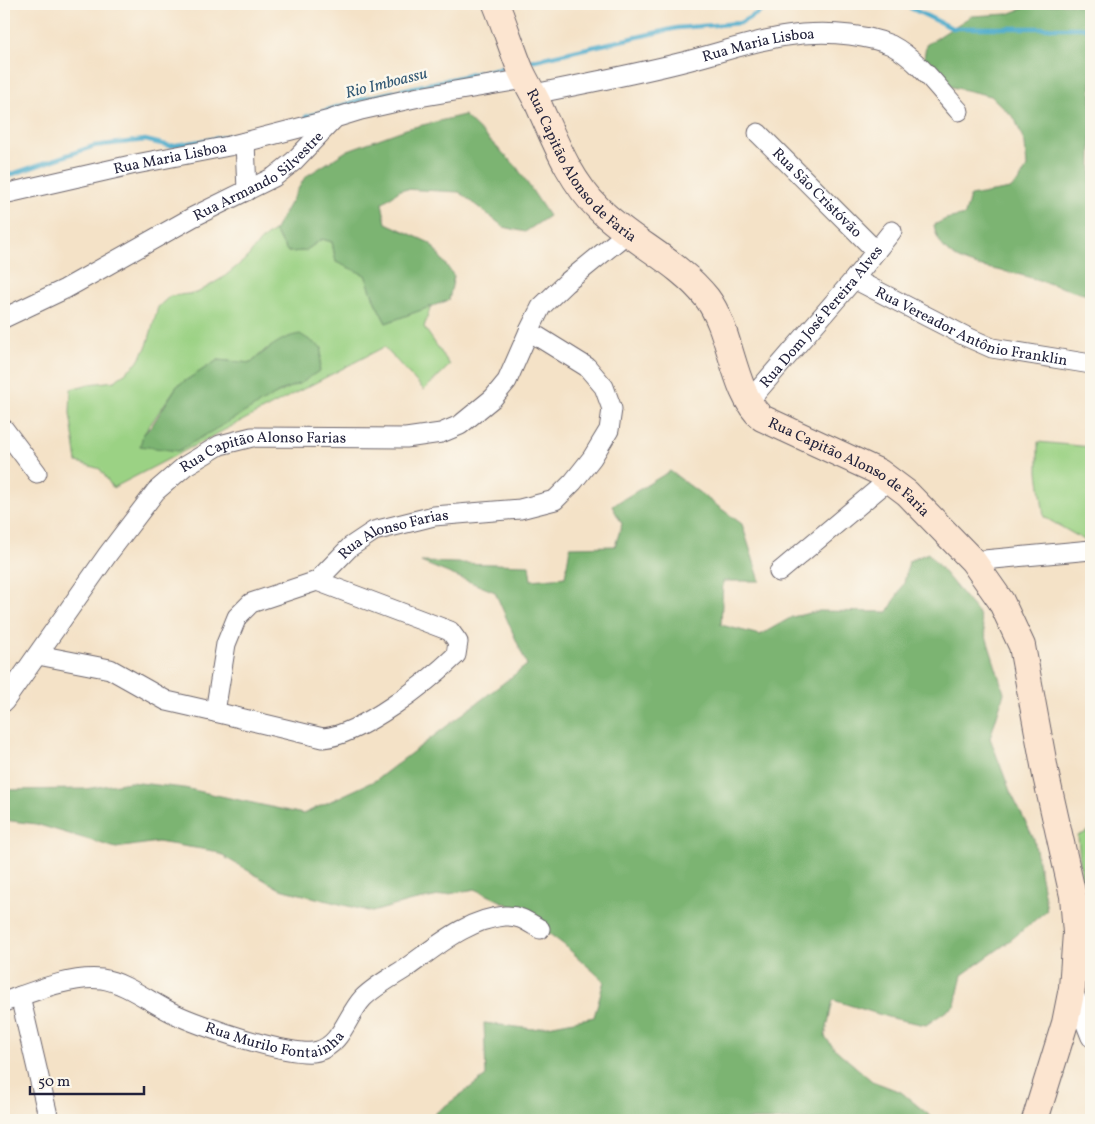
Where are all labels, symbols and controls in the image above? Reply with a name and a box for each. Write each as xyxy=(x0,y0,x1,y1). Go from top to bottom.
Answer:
street label: Rua Maria Lisboa xyxy=(700,24,815,68)
water label: Rio Imboassu xyxy=(343,63,430,105)
street label: Rua Capitão Alonso de Faria xyxy=(520,85,640,248)
street label: Rua Armando Silvestre xyxy=(190,127,329,227)
street label: Rua Maria Lisboa xyxy=(112,138,229,181)
street label: Rua São Cristóvão xyxy=(767,144,866,243)
street label: Rua Dom José Pereira Alves xyxy=(756,242,888,393)
street label: Rua Vereador Antônio Franklin xyxy=(871,283,1069,372)
street label: Rua Capitão Alonso de Faria xyxy=(764,413,934,522)
street label: Rua Capitão Alonso Farias xyxy=(176,428,346,479)
street label: Rua Alonso Farias xyxy=(334,506,449,565)
street label: Rua Murilo Fontainha xyxy=(198,1015,344,1035)
text: Rua Murilo Fontainha xyxy=(202,1018,350,1064)
scale bar xyxy=(30,1064,144,1096)
text: 50 m xyxy=(38,1072,70,1093)

